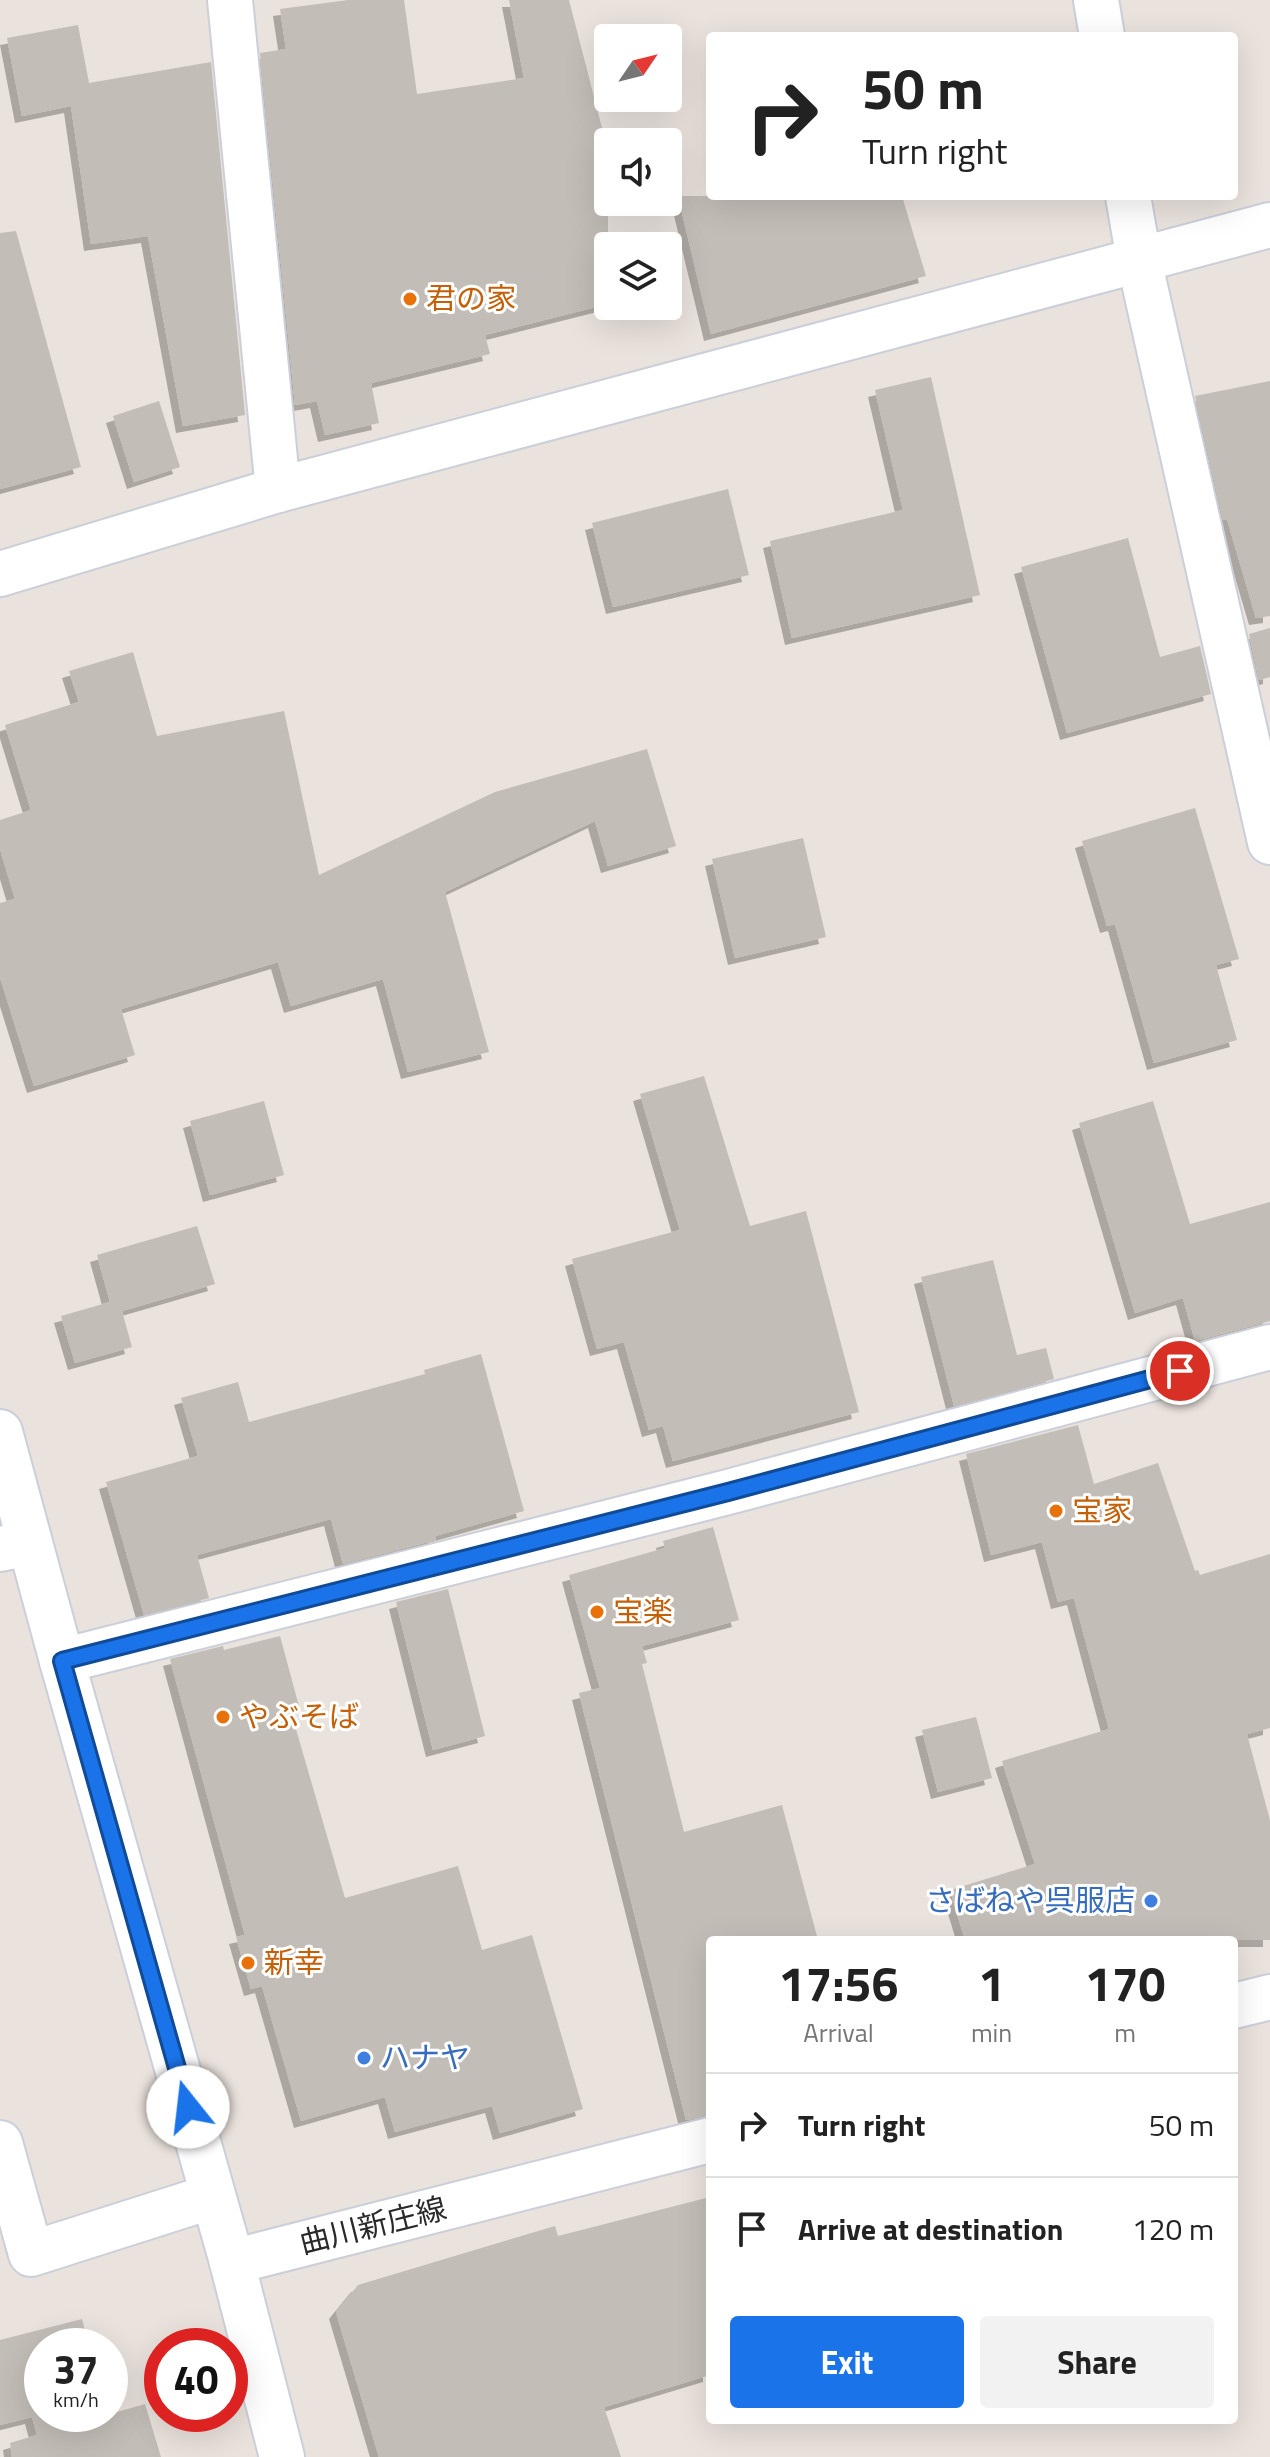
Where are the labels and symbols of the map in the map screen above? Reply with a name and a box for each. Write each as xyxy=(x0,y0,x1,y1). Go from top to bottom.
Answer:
north arrow xyxy=(594,24,682,112)
place label: 君の家 xyxy=(426,275,516,321)
marker: 君の家 xyxy=(401,290,419,308)
pin xyxy=(1146,1337,1214,1405)
place label: 宝家 xyxy=(1072,1487,1132,1533)
marker: 宝家 xyxy=(1047,1502,1065,1520)
place label: 宝楽 xyxy=(613,1588,673,1634)
marker: 宝楽 xyxy=(588,1603,606,1621)
place label: やぶそば xyxy=(239,1693,359,1739)
marker: やぶそば xyxy=(214,1708,232,1726)
place label: さばねや呉服店 xyxy=(925,1877,1135,1923)
marker: さばねや呉服店 xyxy=(1142,1892,1160,1910)
place label: 新幸 xyxy=(264,1939,324,1985)
marker: 新幸 xyxy=(239,1954,257,1972)
place label: ハナヤ xyxy=(380,2034,470,2080)
marker: ハナヤ xyxy=(355,2049,373,2067)
position arrow xyxy=(146,2065,230,2149)
street label: 曲川新庄線 xyxy=(294,2185,451,2265)
speed limit sign: 40 xyxy=(144,2328,248,2432)

